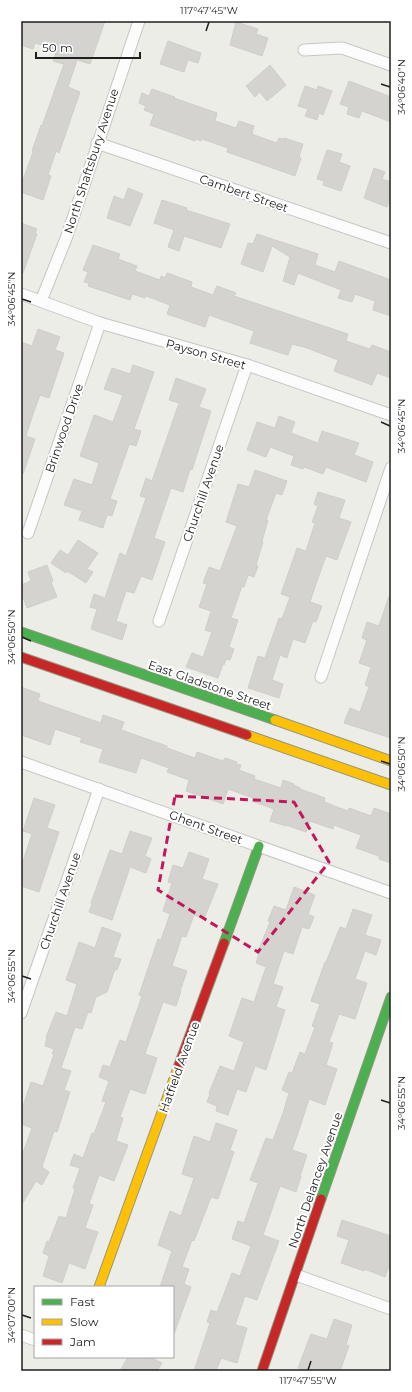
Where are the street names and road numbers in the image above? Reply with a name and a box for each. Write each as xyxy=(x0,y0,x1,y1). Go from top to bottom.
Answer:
street label: North Shaftsbury Avenue xyxy=(60,87,122,235)
street label: Cambert Street xyxy=(198,171,290,215)
street label: Payson Street xyxy=(164,335,248,373)
street label: Brinwood Drive xyxy=(42,382,86,474)
street label: Churchill Avenue xyxy=(179,442,227,544)
street label: East Gladstone Street xyxy=(146,657,274,713)
street label: Ghent Street xyxy=(167,807,245,847)
street label: Churchill Avenue xyxy=(36,850,84,952)
street label: Hatfield Avenue xyxy=(156,1019,202,1115)
street label: North Delancey Avenue xyxy=(285,1110,345,1250)

